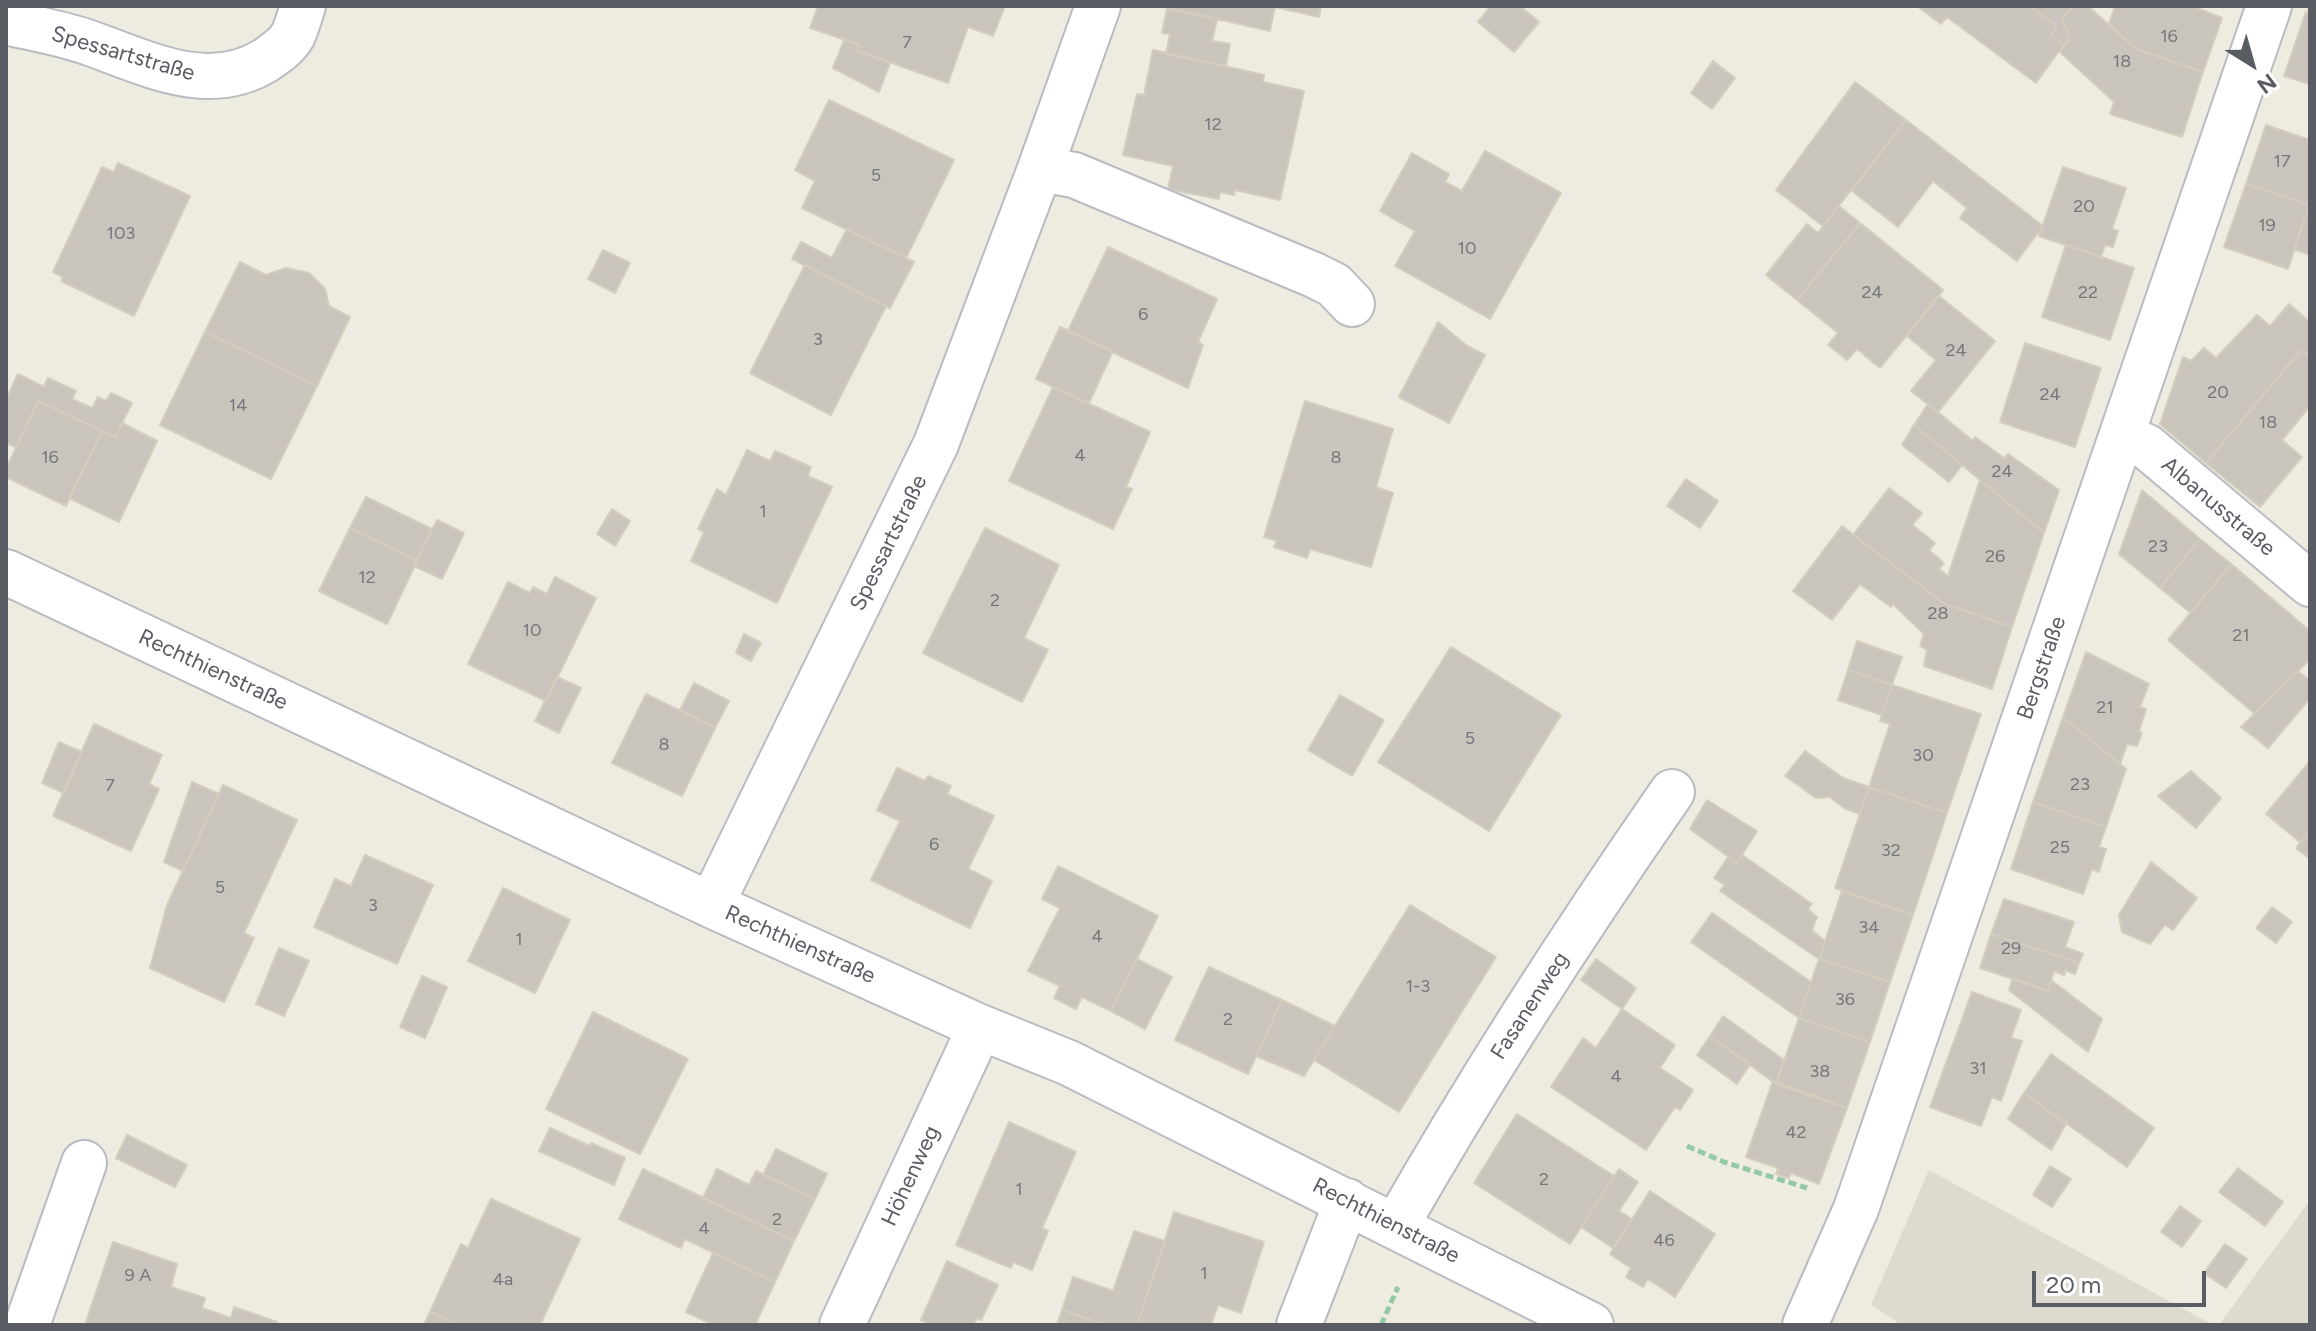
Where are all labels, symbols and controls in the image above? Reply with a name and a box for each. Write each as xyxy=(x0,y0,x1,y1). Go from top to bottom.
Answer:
street label: Spessartstraße xyxy=(48,21,198,87)
north arrow xyxy=(2212,24,2292,104)
house number: 16 xyxy=(2160,26,2178,48)
house number: 7 xyxy=(902,32,912,54)
house number: 18 xyxy=(2113,51,2131,73)
text: N xyxy=(2252,68,2282,99)
house number: 12 xyxy=(1204,114,1222,136)
house number: 17 xyxy=(2273,151,2291,173)
house number: 5 xyxy=(871,165,881,187)
house number: 20 xyxy=(2073,196,2095,218)
house number: 19 xyxy=(2258,215,2276,237)
house number: 103 xyxy=(107,223,135,245)
house number: 10 xyxy=(1458,238,1476,260)
house number: 24 xyxy=(1861,282,1883,304)
house number: 22 xyxy=(2078,282,2098,304)
house number: 6 xyxy=(1138,304,1148,326)
house number: 3 xyxy=(813,329,823,351)
house number: 24 xyxy=(1945,340,1967,362)
house number: 20 xyxy=(2207,382,2229,404)
house number: 24 xyxy=(2039,384,2061,406)
house number: 14 xyxy=(229,395,247,417)
house number: 18 xyxy=(2259,412,2277,434)
house number: 4 xyxy=(1074,445,1086,467)
house number: 16 xyxy=(41,447,59,469)
house number: 8 xyxy=(1330,447,1342,469)
street label: Albanusstraße xyxy=(2156,452,2280,562)
house number: 24 xyxy=(1991,461,2013,483)
street label: Spessartstraße xyxy=(845,471,933,615)
house number: 1 xyxy=(759,501,767,523)
house number: 23 xyxy=(2148,536,2168,558)
house number: 26 xyxy=(1985,546,2005,568)
house number: 12 xyxy=(358,567,376,589)
house number: 2 xyxy=(990,590,1000,612)
house number: 28 xyxy=(1927,603,1949,625)
street label: Bergstraße xyxy=(2012,613,2072,723)
house number: 10 xyxy=(523,620,541,642)
street label: Rechthienstraße xyxy=(134,624,292,716)
house number: 21 xyxy=(2232,625,2250,647)
house number: 21 xyxy=(2096,697,2114,719)
house number: 5 xyxy=(1465,728,1475,750)
house number: 8 xyxy=(658,734,670,756)
house number: 30 xyxy=(1912,745,1934,767)
house number: 23 xyxy=(2070,774,2090,796)
house number: 7 xyxy=(105,775,115,797)
house number: 6 xyxy=(929,834,939,856)
house number: 25 xyxy=(2050,837,2070,859)
house number: 32 xyxy=(1881,840,1901,862)
house number: 5 xyxy=(215,877,225,899)
house number: 3 xyxy=(368,895,378,917)
street label: Rechthienstraße xyxy=(721,900,879,990)
house number: 34 xyxy=(1859,917,1879,939)
house number: 4 xyxy=(1091,926,1103,948)
house number: 1 xyxy=(515,929,523,951)
house number: 29 xyxy=(2001,938,2021,960)
street label: Fasanenweg xyxy=(1485,947,1575,1065)
house number: 1-3 xyxy=(1406,976,1430,998)
house number: 36 xyxy=(1835,989,1855,1011)
house number: 2 xyxy=(1223,1009,1233,1031)
house number: 31 xyxy=(1969,1058,1987,1080)
house number: 38 xyxy=(1810,1061,1830,1083)
house number: 4 xyxy=(1610,1066,1622,1088)
street label: Höhenweg xyxy=(876,1122,946,1230)
house number: 42 xyxy=(1785,1122,1807,1144)
house number: 2 xyxy=(1539,1169,1549,1191)
street label: Rechthienstraße xyxy=(1308,1173,1464,1269)
house number: 1 xyxy=(1015,1179,1023,1201)
house number: 2 xyxy=(772,1209,782,1231)
house number: 4 xyxy=(698,1218,710,1240)
house number: 46 xyxy=(1653,1230,1675,1252)
scale bar xyxy=(2036,1255,2210,1305)
house number: 1 xyxy=(1200,1263,1208,1285)
house number: 9 A xyxy=(125,1265,151,1287)
house number: 4a xyxy=(493,1269,513,1291)
text: 20 m xyxy=(2046,1270,2101,1299)

